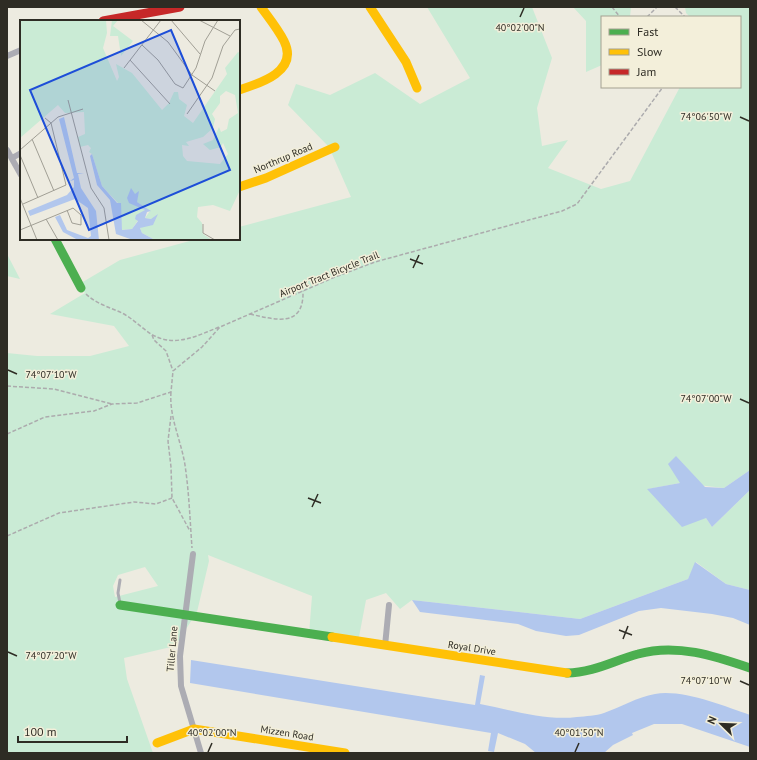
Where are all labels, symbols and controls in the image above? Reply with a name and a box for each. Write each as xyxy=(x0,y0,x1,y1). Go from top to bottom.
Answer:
legend xyxy=(601,16,741,88)
inset map xyxy=(20,20,240,240)
text: 40°02'00"N xyxy=(495,21,545,34)
text: Fast xyxy=(637,24,658,39)
text: Slow xyxy=(637,44,662,59)
text: Jam xyxy=(636,64,656,79)
text: 74°06'50"W xyxy=(680,110,732,123)
street label: Northrup Road xyxy=(252,140,314,176)
street label: Airport Tract Bicycle Trail xyxy=(277,248,381,300)
text: 74°07'10"W xyxy=(25,368,77,381)
text: 74°07'00"W xyxy=(680,392,732,405)
street label: Tiller Lane xyxy=(164,626,180,672)
street label: Royal Drive xyxy=(447,638,497,658)
text: 74°07'20"W xyxy=(25,649,77,662)
text: 74°07'10"W xyxy=(680,674,732,687)
north arrow xyxy=(701,704,741,744)
text: N xyxy=(704,714,720,726)
scale bar xyxy=(18,718,127,744)
street label: Mizzen Road xyxy=(259,722,315,744)
text: 100 m xyxy=(24,724,57,739)
text: 40°02'00"N xyxy=(187,726,237,739)
text: 40°01'50"N xyxy=(554,726,604,739)

